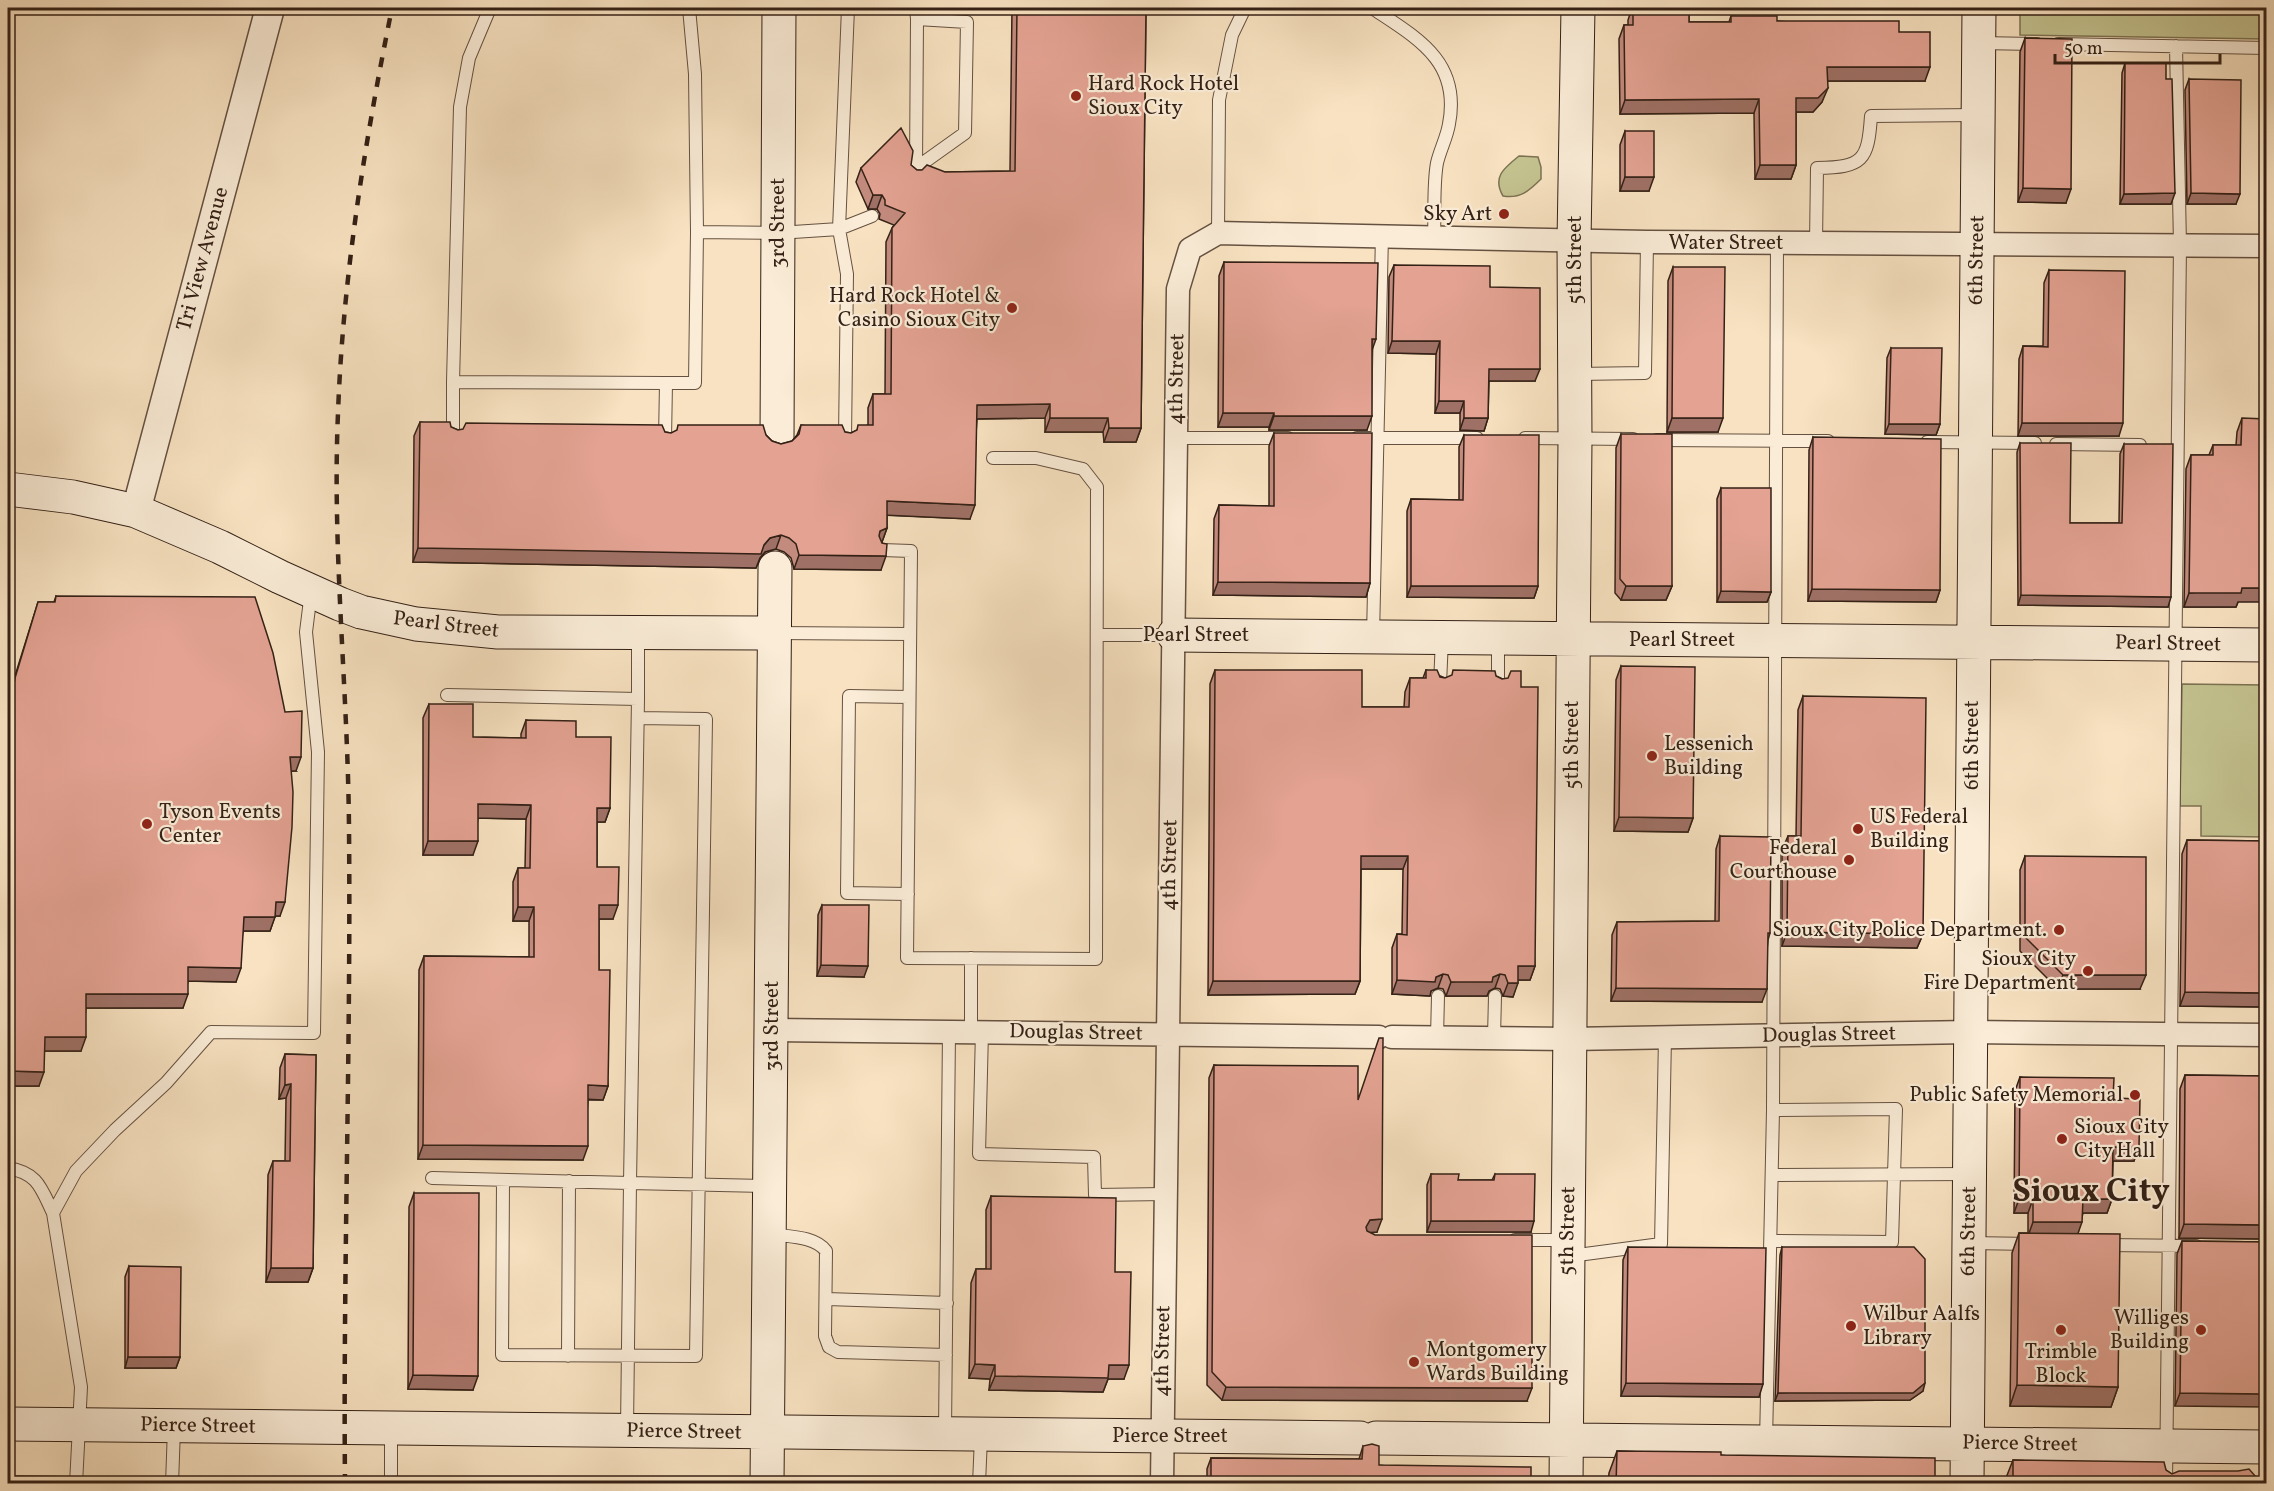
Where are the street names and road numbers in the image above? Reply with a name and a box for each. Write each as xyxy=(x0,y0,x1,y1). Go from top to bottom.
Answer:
street label: 3rd Street xyxy=(764,178,793,268)
street label: Tri View Avenue xyxy=(170,184,236,334)
street label: 5th Street xyxy=(1561,215,1590,305)
street label: 6th Street xyxy=(1962,215,1992,305)
street label: Water Street xyxy=(1669,229,1783,258)
street label: 4th Street xyxy=(1162,333,1192,425)
street label: Pearl Street xyxy=(391,604,501,646)
street label: Pearl Street xyxy=(1143,621,1249,650)
street label: Pearl Street xyxy=(1629,626,1735,655)
street label: Pearl Street xyxy=(2114,629,2222,659)
street label: 5th Street xyxy=(1558,700,1587,790)
street label: 6th Street xyxy=(1958,700,1987,790)
street label: 4th Street xyxy=(1155,819,1185,911)
street label: 3rd Street xyxy=(758,981,787,1071)
street label: Douglas Street xyxy=(1009,1017,1143,1049)
street label: Douglas Street xyxy=(1762,1019,1896,1051)
street label: 5th Street xyxy=(1553,1186,1583,1276)
street label: 6th Street xyxy=(1954,1186,1984,1276)
street label: 4th Street xyxy=(1148,1305,1178,1397)
street label: Pierce Street xyxy=(140,1410,256,1442)
street label: Pierce Street xyxy=(626,1416,742,1448)
street label: Pierce Street xyxy=(1112,1422,1228,1451)
street label: Pierce Street xyxy=(1962,1428,2078,1460)

